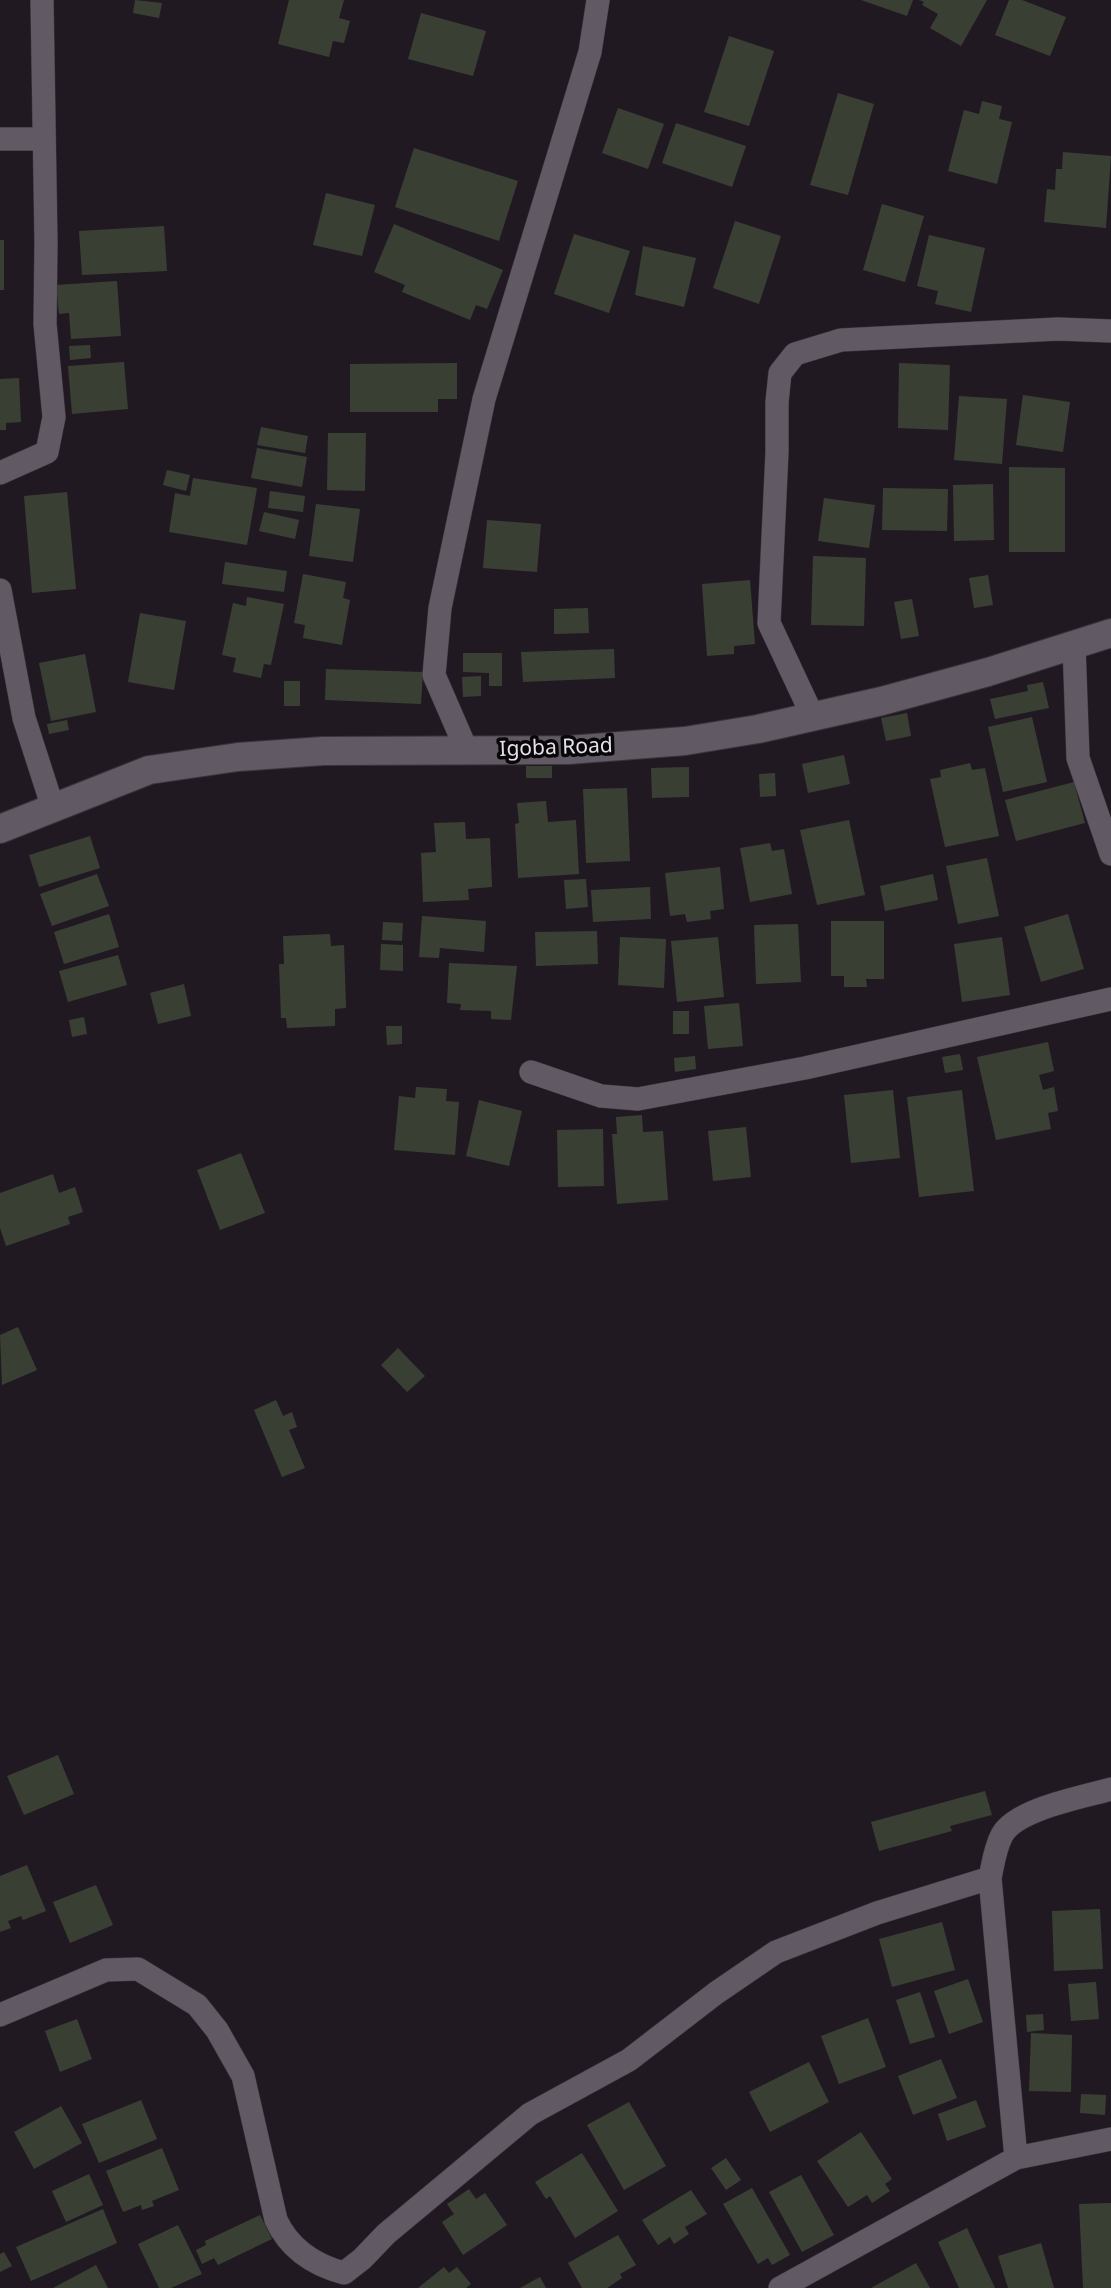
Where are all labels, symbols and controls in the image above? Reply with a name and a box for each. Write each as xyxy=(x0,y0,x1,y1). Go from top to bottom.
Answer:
street label: Igoba Road xyxy=(499,733,613,763)

